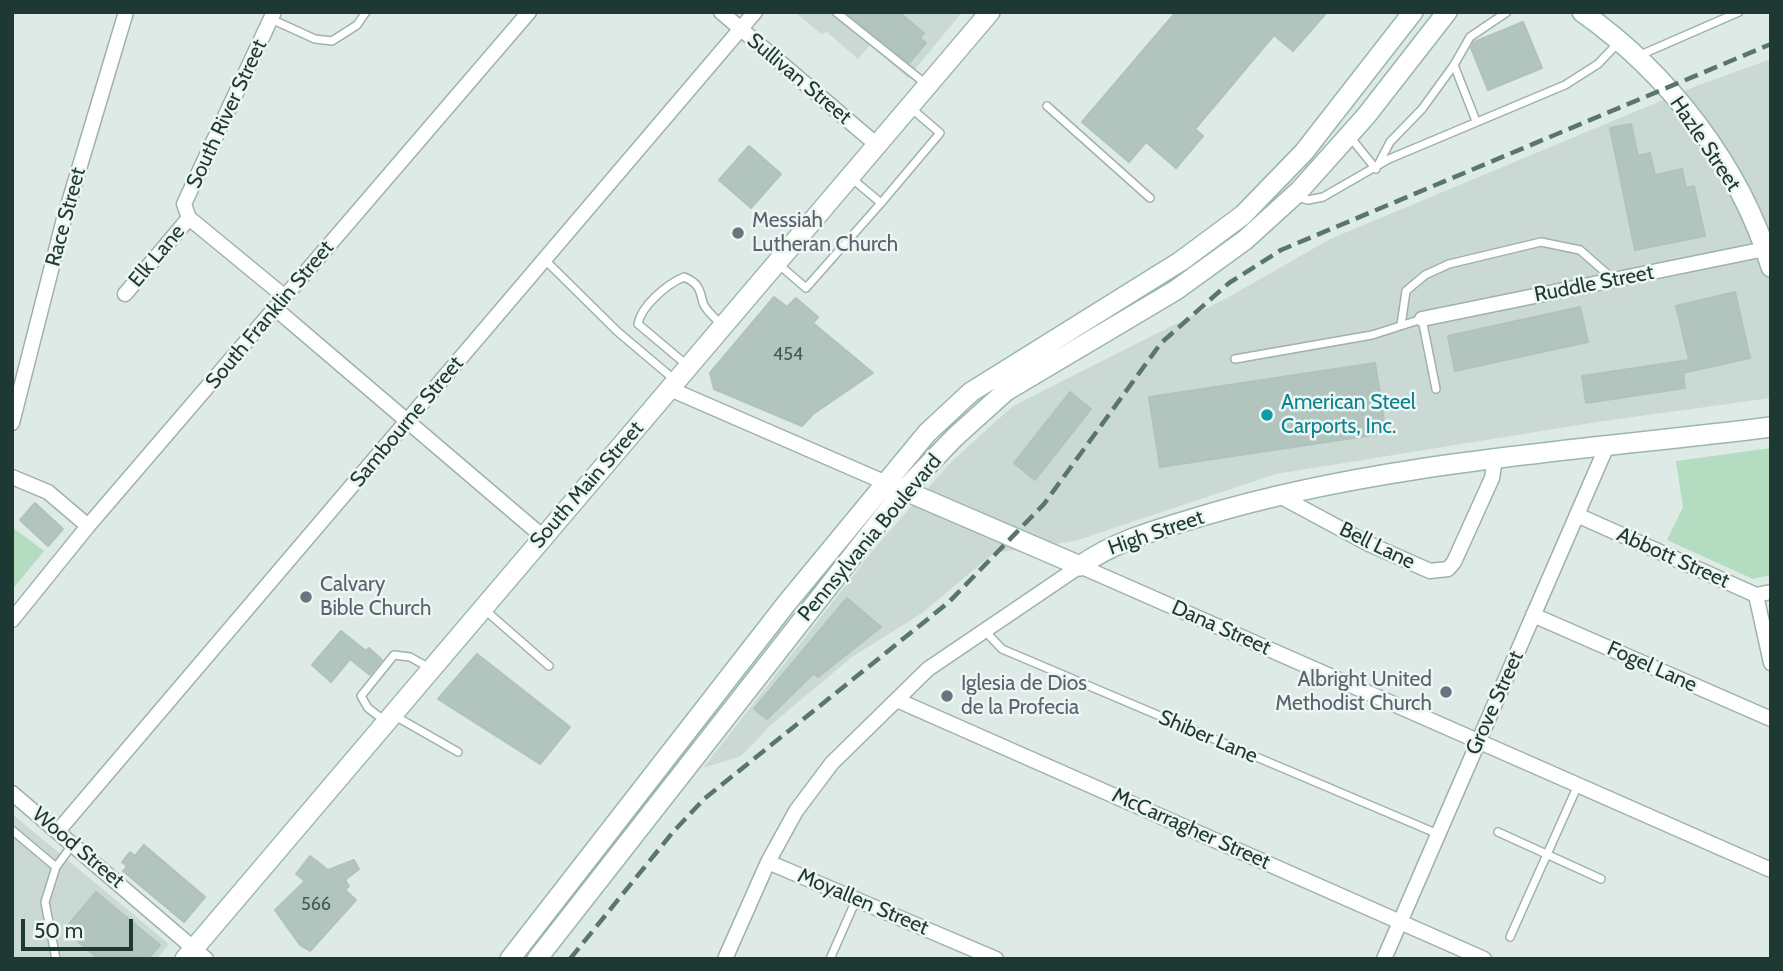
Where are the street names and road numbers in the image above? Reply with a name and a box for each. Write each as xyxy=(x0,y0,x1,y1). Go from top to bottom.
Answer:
street label: Sullivan Street xyxy=(742,28,856,130)
street label: South River Street xyxy=(182,36,272,192)
street label: Hazle Street xyxy=(1664,92,1746,196)
street label: Race Street xyxy=(41,165,91,269)
street label: Elk Lane xyxy=(124,220,190,292)
street label: South Franklin Street xyxy=(201,236,339,394)
street label: Ruddle Street xyxy=(1532,260,1656,308)
street label: Sambourne Street xyxy=(345,352,469,492)
street label: South Main Street xyxy=(525,416,649,554)
street label: Pennsylvania Boulevard xyxy=(793,449,947,627)
street label: High Street xyxy=(1105,505,1207,561)
street label: Bell Lane xyxy=(1335,517,1419,575)
street label: Abbott Street xyxy=(1613,522,1733,594)
street label: Dana Street xyxy=(1168,595,1274,661)
street label: Fogel Lane xyxy=(1603,636,1701,698)
street label: Grove Street xyxy=(1461,647,1529,759)
street label: Shiber Lane xyxy=(1155,705,1261,769)
street label: McCarragher Street xyxy=(1108,783,1274,875)
street label: Wood Street xyxy=(27,802,129,894)
street label: Moyallen Street xyxy=(794,863,932,941)

